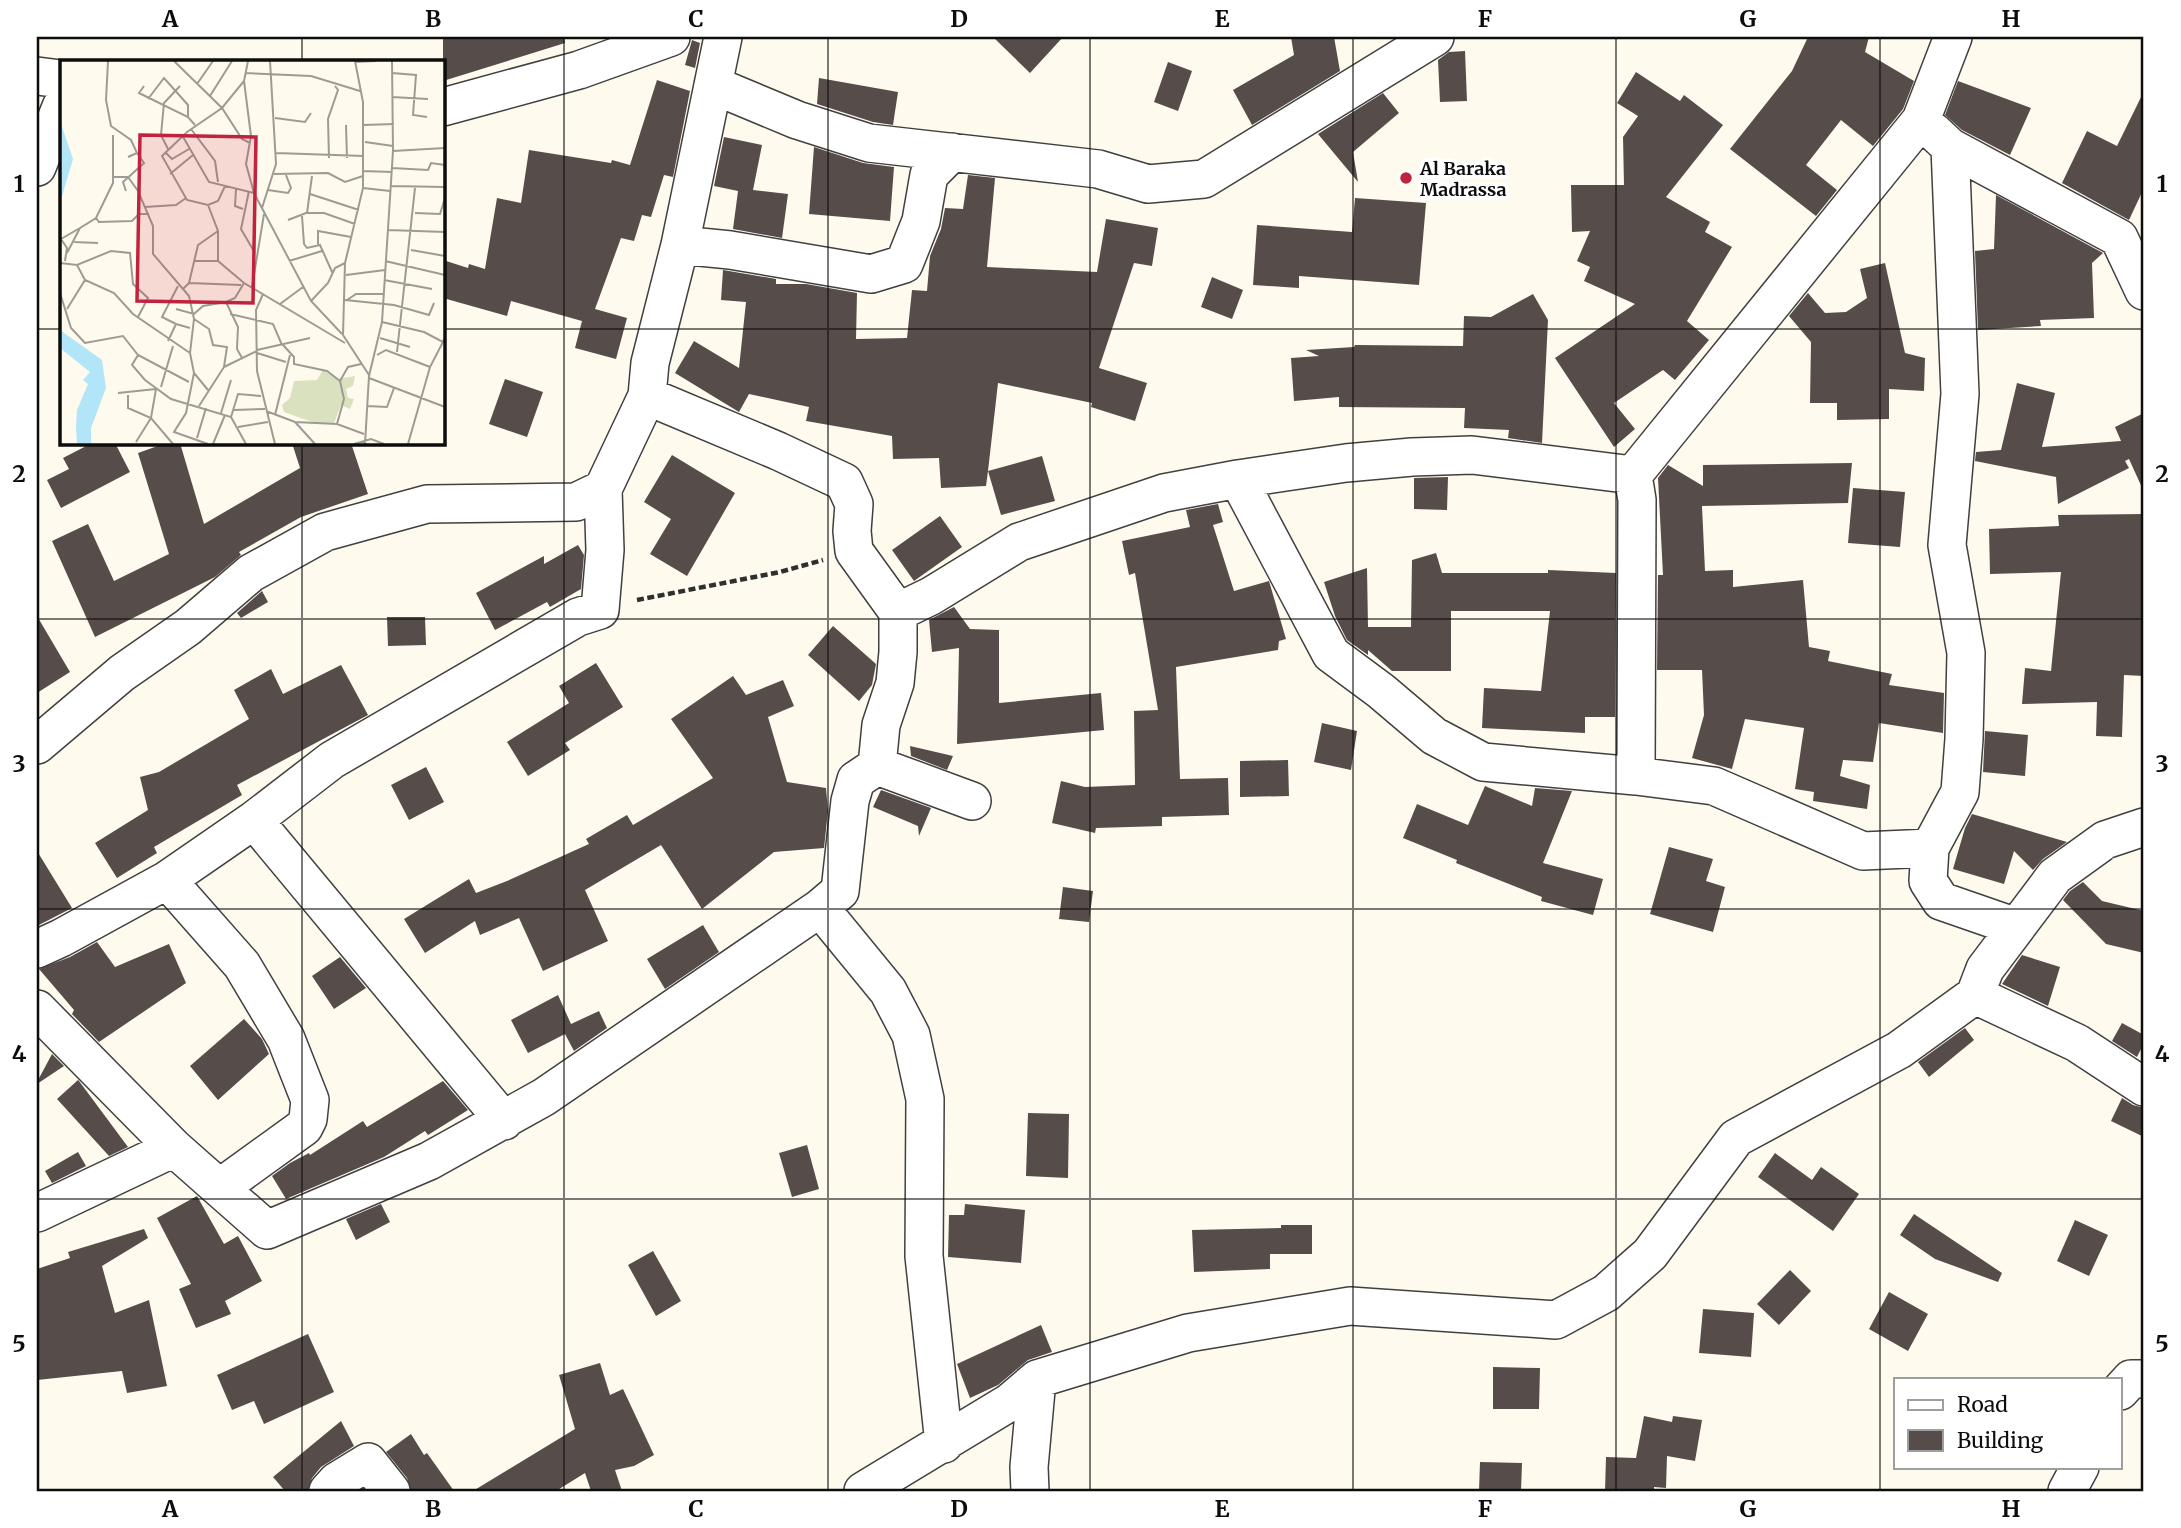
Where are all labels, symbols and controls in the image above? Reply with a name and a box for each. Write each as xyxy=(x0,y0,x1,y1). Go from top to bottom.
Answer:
text: A xyxy=(161,4,179,33)
text: B xyxy=(425,4,441,33)
text: C xyxy=(688,4,704,33)
text: D xyxy=(950,4,968,33)
text: E xyxy=(1214,4,1230,33)
text: F xyxy=(1478,4,1492,33)
text: G xyxy=(1740,4,1757,33)
text: H xyxy=(2002,4,2021,33)
inset map xyxy=(60,60,444,444)
place label: Al Baraka Madrassa xyxy=(1419,157,1507,201)
text: 1 xyxy=(14,169,25,198)
text: 1 xyxy=(2157,169,2168,198)
marker: Al Baraka Madrassa xyxy=(1398,170,1414,186)
text: 2 xyxy=(12,459,26,488)
text: 2 xyxy=(2155,459,2169,488)
text: 3 xyxy=(12,749,26,778)
text: 3 xyxy=(2155,749,2169,778)
text: 4 xyxy=(12,1039,27,1068)
text: 4 xyxy=(2155,1039,2170,1068)
text: 5 xyxy=(12,1329,26,1358)
text: 5 xyxy=(2155,1329,2169,1358)
legend xyxy=(1894,1378,2122,1468)
text: Road xyxy=(1957,1391,2008,1418)
text: Building xyxy=(1957,1427,2044,1454)
text: A xyxy=(161,1494,179,1523)
text: B xyxy=(425,1494,441,1523)
text: C xyxy=(688,1494,704,1523)
text: D xyxy=(950,1494,968,1523)
text: E xyxy=(1214,1494,1230,1523)
text: F xyxy=(1478,1494,1492,1523)
text: G xyxy=(1740,1494,1757,1523)
text: H xyxy=(2002,1494,2021,1523)

